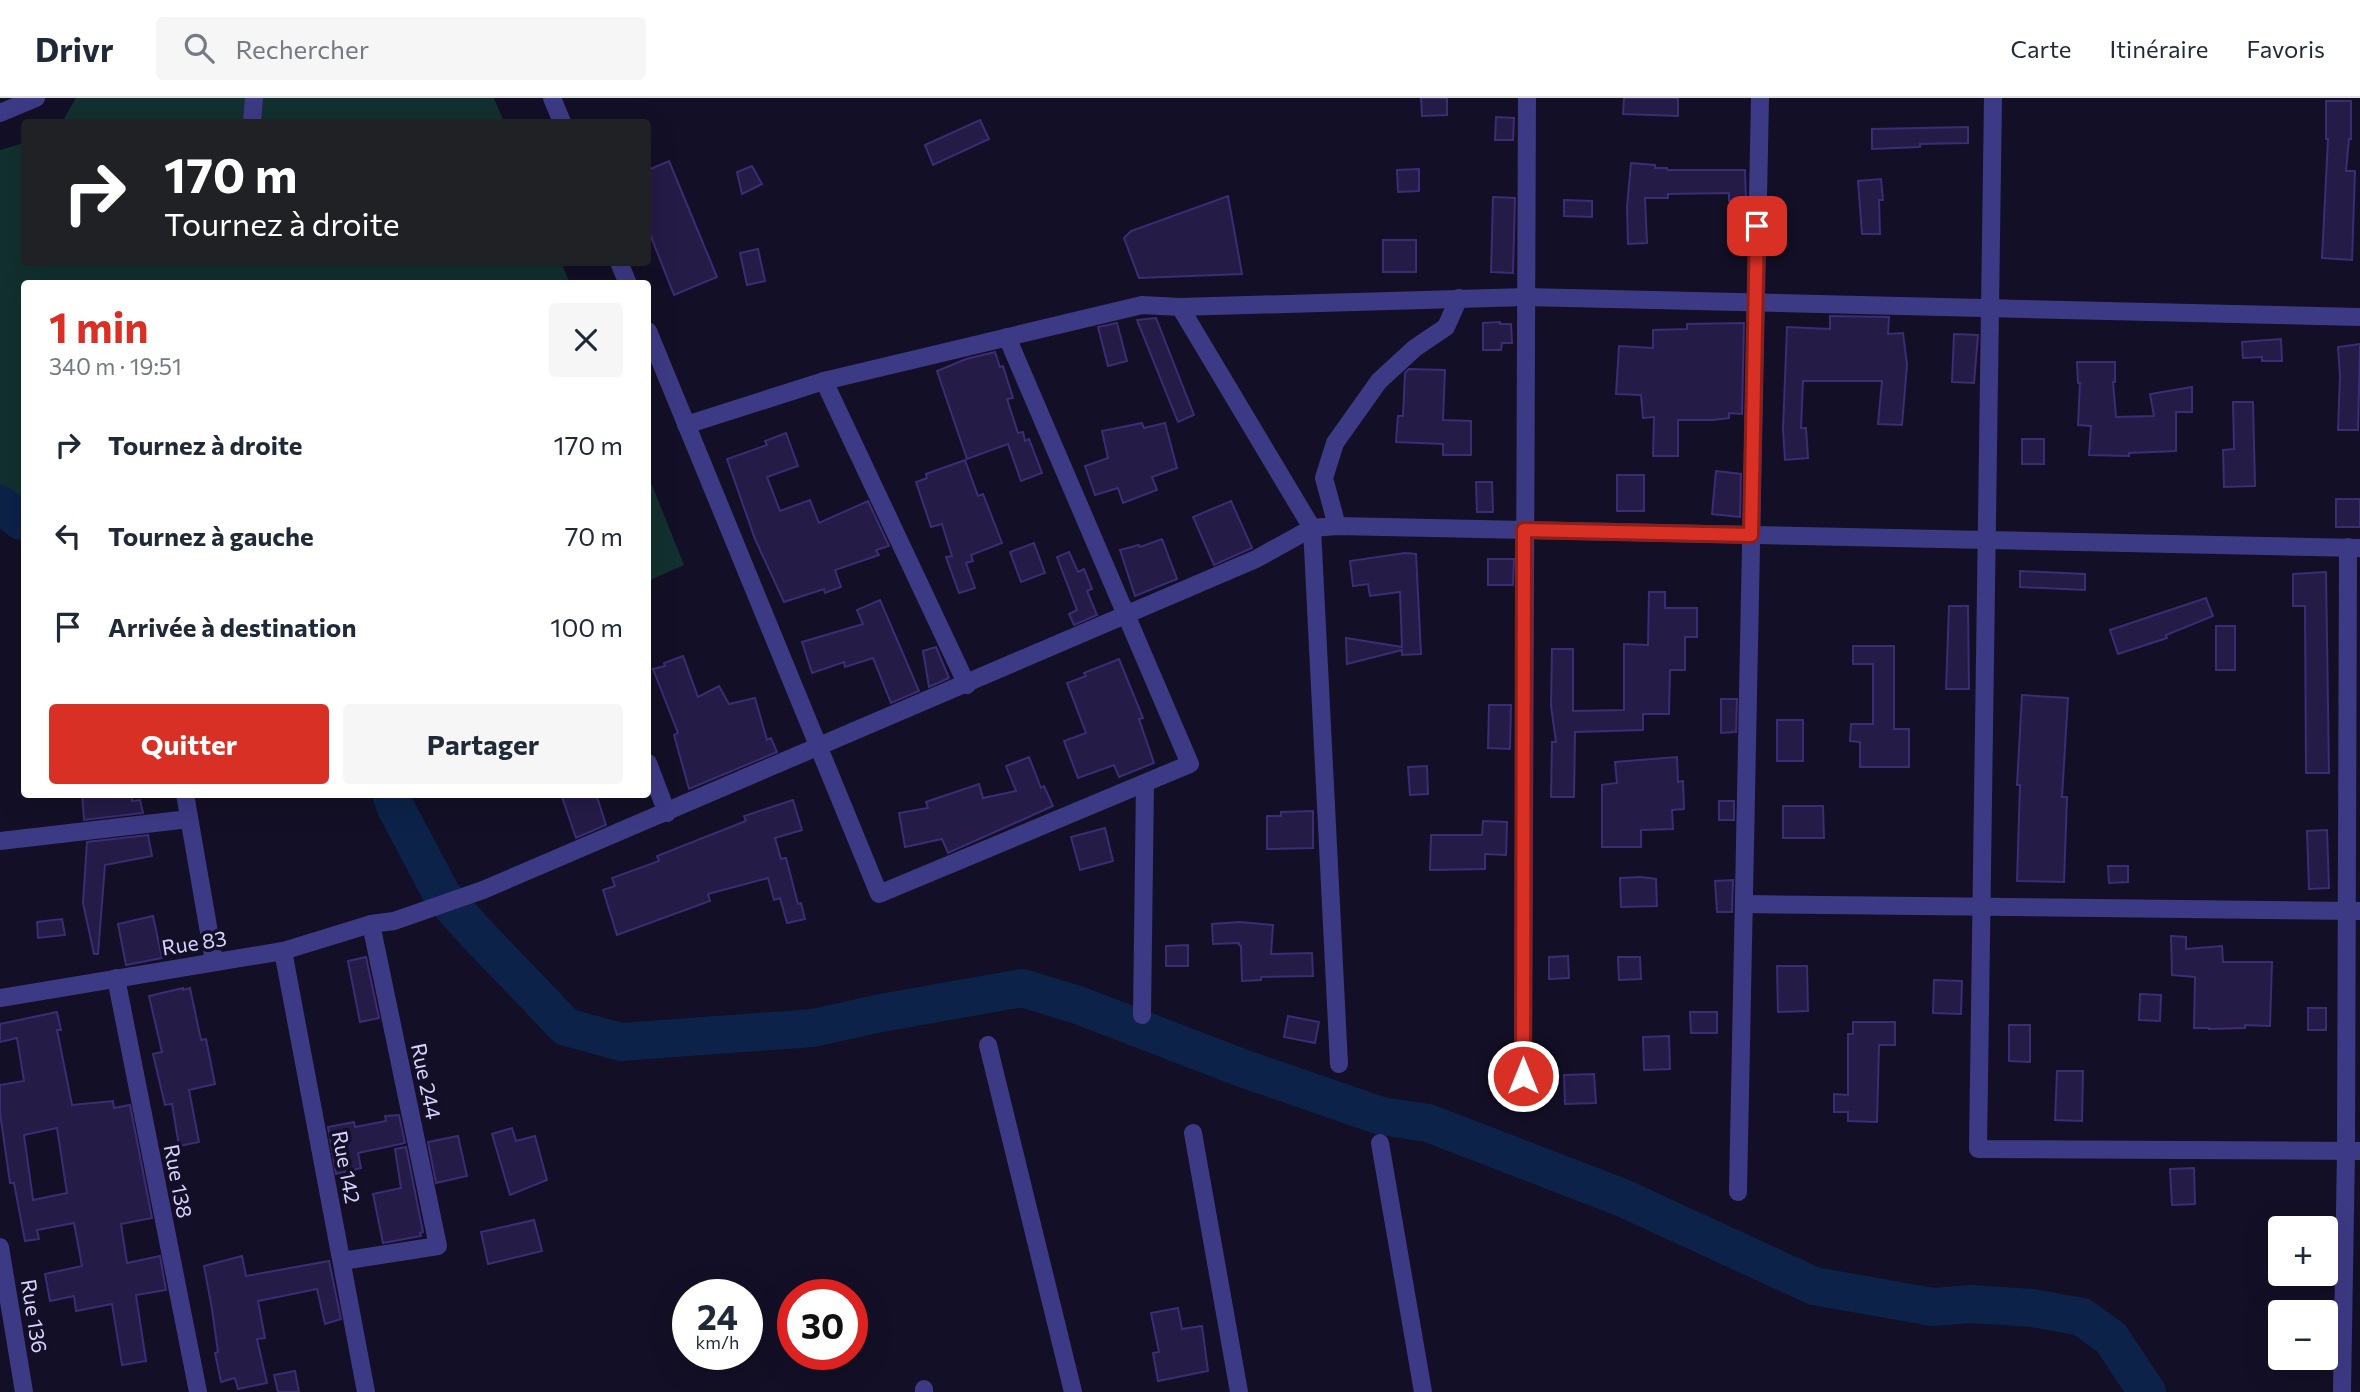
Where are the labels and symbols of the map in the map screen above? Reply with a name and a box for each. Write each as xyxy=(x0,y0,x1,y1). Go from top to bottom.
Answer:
pin xyxy=(1727,196,1787,256)
street label: Rue 83 xyxy=(160,925,228,959)
position arrow xyxy=(1486,1039,1560,1113)
street label: Rue 244 xyxy=(407,1041,447,1122)
street label: Rue 142 xyxy=(328,1128,366,1206)
street label: Rue 138 xyxy=(160,1142,198,1220)
street label: Rue 136 xyxy=(17,1277,53,1355)
speed limit sign: 30 xyxy=(777,1279,868,1370)

